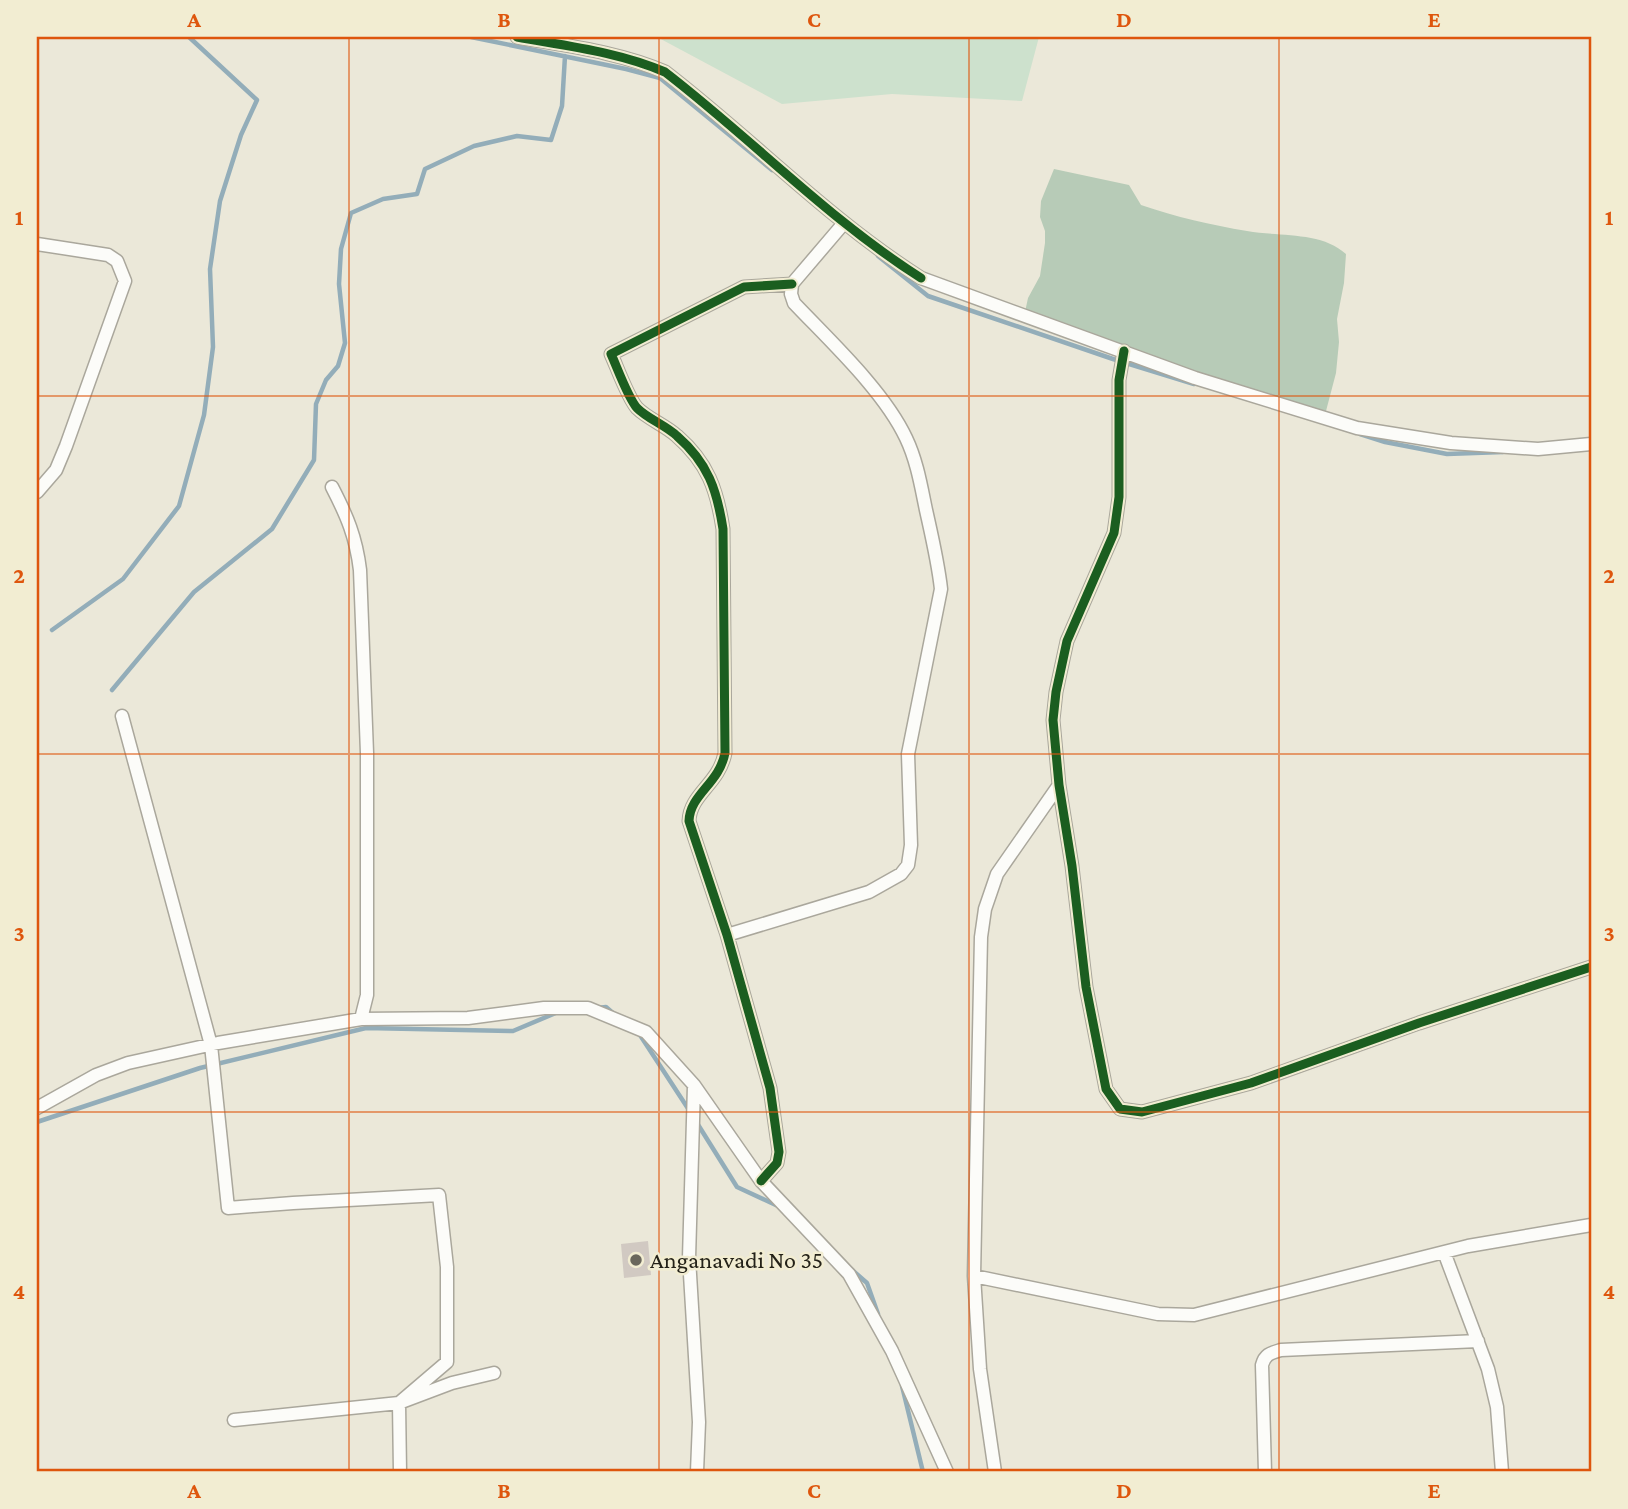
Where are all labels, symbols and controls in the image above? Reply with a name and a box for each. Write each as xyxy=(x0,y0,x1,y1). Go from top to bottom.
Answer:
text: A xyxy=(186,6,201,32)
text: B xyxy=(497,6,511,32)
text: C xyxy=(807,6,821,32)
text: D xyxy=(1116,6,1132,32)
text: E xyxy=(1427,6,1441,32)
text: 1 xyxy=(15,204,24,230)
text: 1 xyxy=(1605,204,1614,230)
text: 2 xyxy=(13,562,25,588)
text: 2 xyxy=(1603,562,1615,588)
text: 3 xyxy=(13,920,25,946)
text: 3 xyxy=(1603,920,1615,946)
place label: Anganavadi No 35 xyxy=(650,1246,823,1273)
marker: Anganavadi No 35 xyxy=(628,1252,644,1268)
text: 4 xyxy=(13,1278,25,1304)
text: 4 xyxy=(1603,1278,1615,1304)
text: A xyxy=(186,1477,201,1503)
text: B xyxy=(497,1477,511,1503)
text: C xyxy=(807,1477,821,1503)
text: D xyxy=(1116,1477,1132,1503)
text: E xyxy=(1427,1477,1441,1503)

